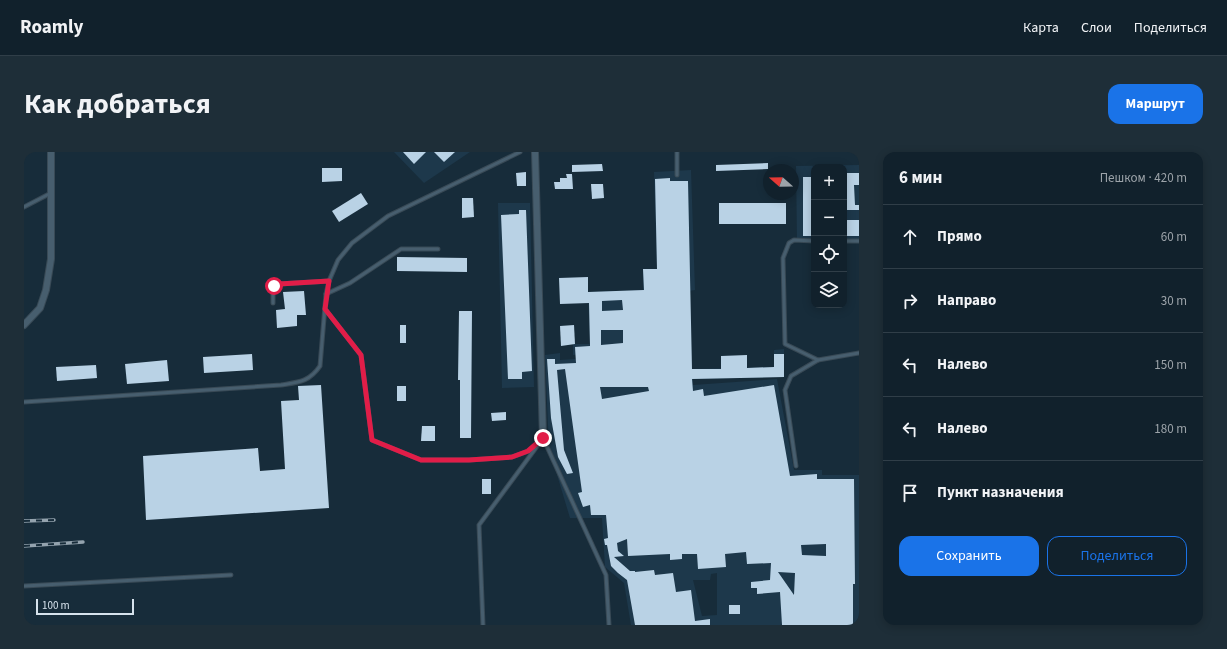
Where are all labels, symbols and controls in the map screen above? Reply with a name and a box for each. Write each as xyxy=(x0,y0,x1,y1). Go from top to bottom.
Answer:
text: Roamly xyxy=(20,14,83,41)
text: Карта xyxy=(1023,18,1059,38)
text: Слои xyxy=(1081,18,1112,38)
text: Поделиться xyxy=(1134,18,1207,38)
text: Как добраться xyxy=(24,84,211,124)
button: Маршрут xyxy=(1108,84,1203,124)
north arrow xyxy=(763,164,799,200)
map controls xyxy=(811,164,847,308)
button: + xyxy=(811,164,847,200)
text: 6 мин xyxy=(899,166,942,190)
text: Пешком · 420 m xyxy=(1100,169,1187,187)
button: − xyxy=(811,200,847,236)
icon: ahead xyxy=(899,226,921,248)
text: Прямо xyxy=(937,226,982,247)
text: 60 m xyxy=(1161,228,1187,246)
button: locate xyxy=(811,236,847,272)
button: layers xyxy=(811,272,847,308)
route start xyxy=(265,277,283,295)
icon: right xyxy=(899,290,921,312)
text: Направо xyxy=(937,290,996,311)
text: 30 m xyxy=(1161,292,1187,310)
icon: left xyxy=(899,354,921,376)
text: Налево xyxy=(937,354,988,375)
text: 150 m xyxy=(1154,356,1187,374)
icon: left xyxy=(899,418,921,440)
text: Налево xyxy=(937,418,988,439)
text: 180 m xyxy=(1154,420,1187,438)
route end xyxy=(534,429,552,447)
icon: arrive xyxy=(899,482,921,504)
text: Пункт назначения xyxy=(937,482,1064,503)
button: Сохранить xyxy=(899,536,1039,576)
button: Поделиться xyxy=(1047,536,1187,576)
scale bar xyxy=(36,597,134,616)
text: 100 m xyxy=(42,598,70,613)

